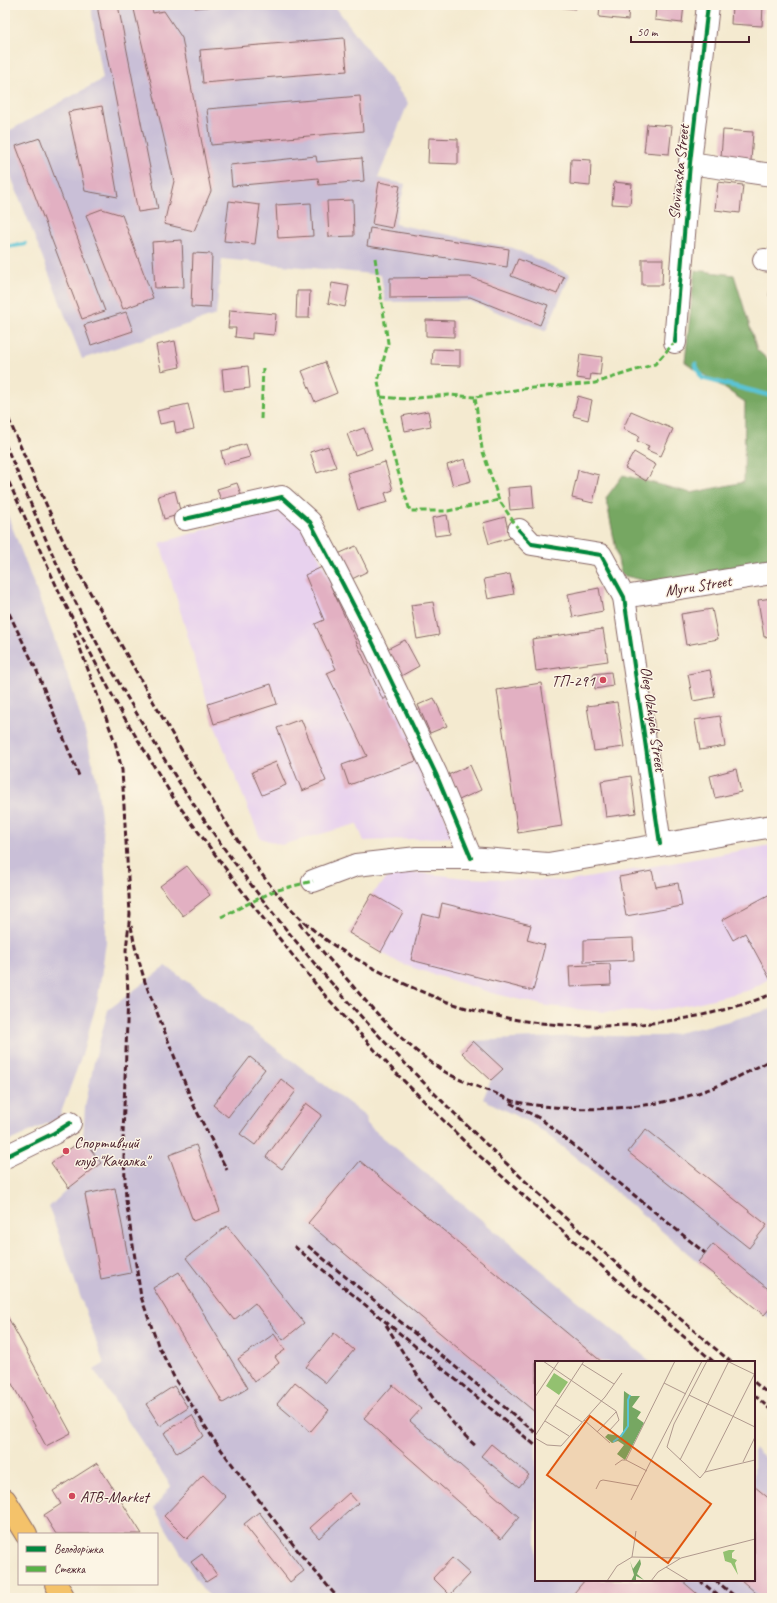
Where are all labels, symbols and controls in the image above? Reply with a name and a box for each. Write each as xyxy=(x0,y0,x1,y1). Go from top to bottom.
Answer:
scale bar xyxy=(631,18,749,44)
text: 50 m xyxy=(637,24,659,40)
street label: Slovianska Street xyxy=(664,122,694,220)
street label: Myru Street xyxy=(664,571,734,601)
street label: Oleg Olzhych Street xyxy=(636,666,670,774)
place label: ТП-291 xyxy=(551,671,596,691)
marker: ТП-291 xyxy=(598,675,608,685)
place label: Спортивний клуб "Качалка" xyxy=(74,1133,152,1171)
marker: Спортивний клуб "Качалка" xyxy=(61,1146,71,1156)
inset map xyxy=(535,1361,755,1581)
place label: ATB-Market xyxy=(80,1487,151,1507)
marker: ATB-Market xyxy=(67,1491,77,1501)
legend xyxy=(18,1533,158,1585)
text: Велодоріжка xyxy=(54,1541,104,1557)
text: Стежка xyxy=(54,1561,86,1577)

